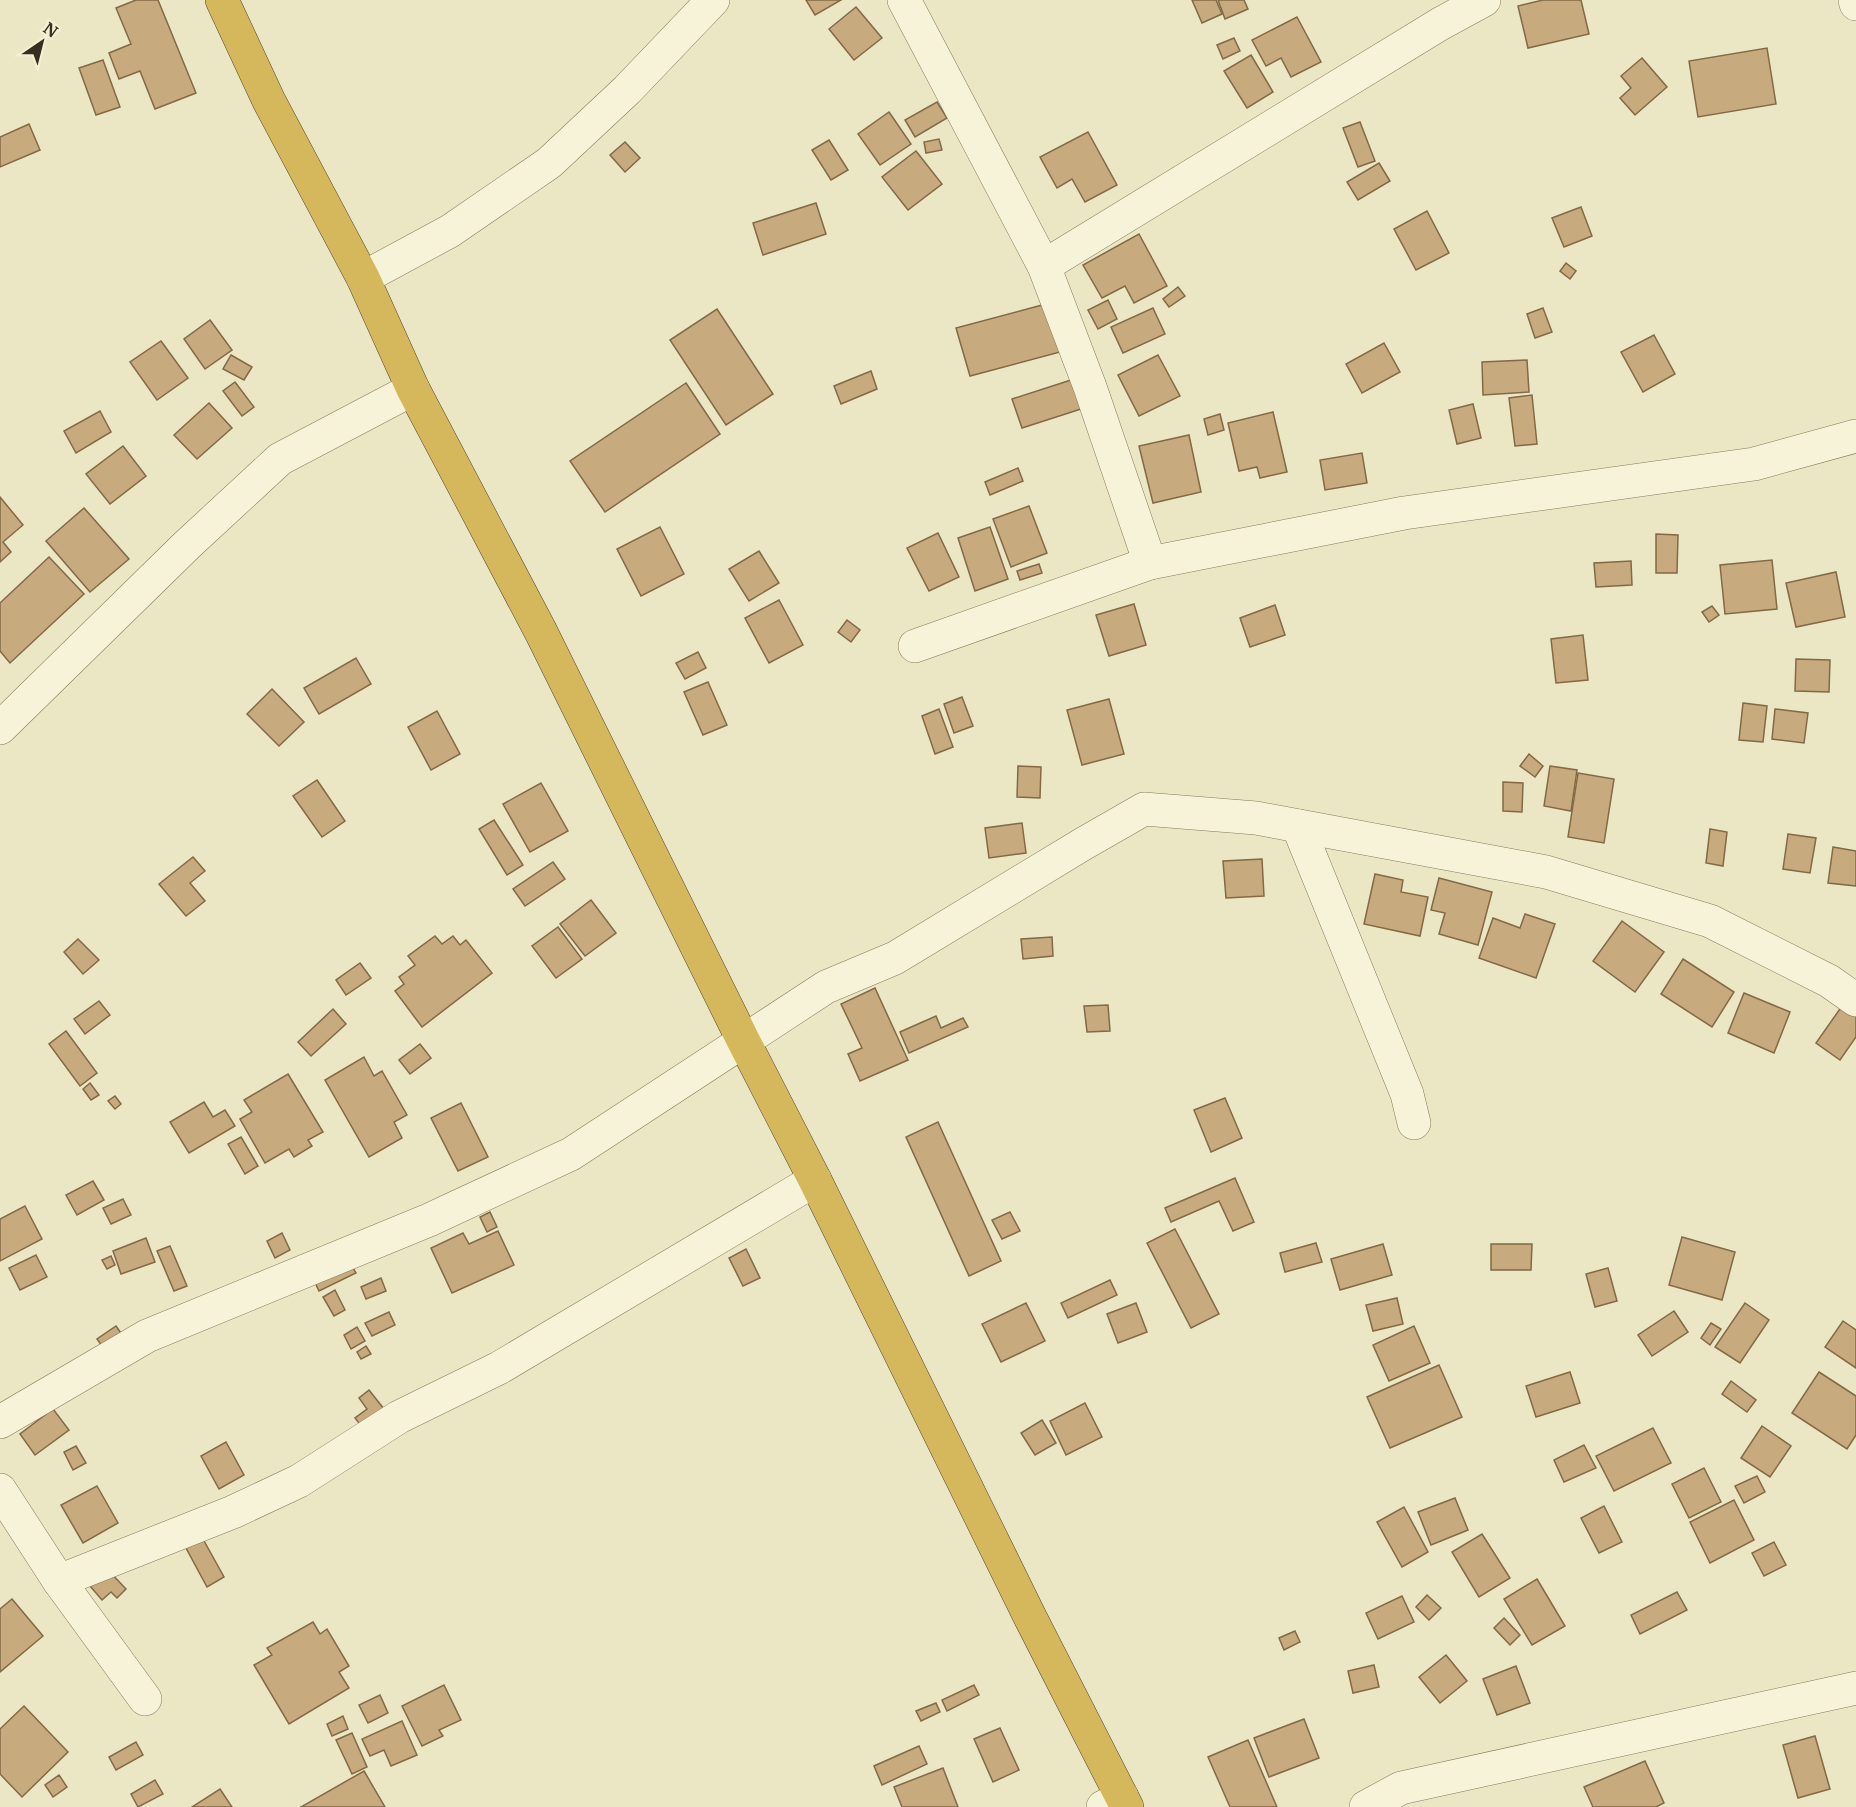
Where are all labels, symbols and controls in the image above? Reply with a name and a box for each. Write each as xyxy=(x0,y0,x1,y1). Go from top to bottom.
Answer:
north arrow xyxy=(12,12,72,72)
text: N xyxy=(40,18,62,42)

